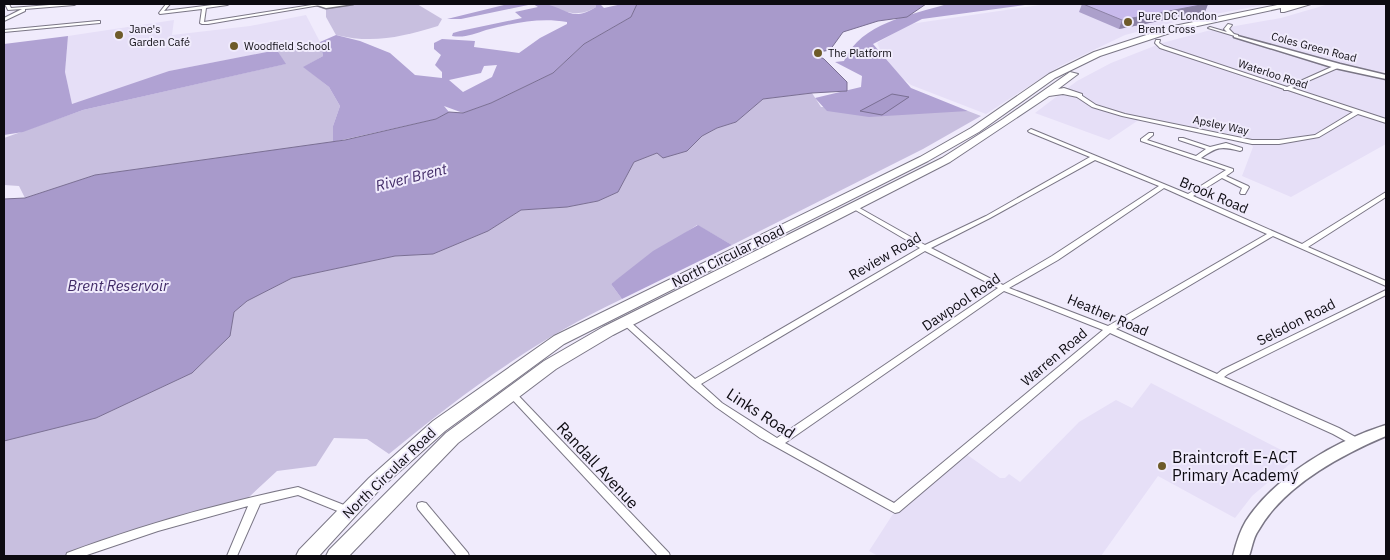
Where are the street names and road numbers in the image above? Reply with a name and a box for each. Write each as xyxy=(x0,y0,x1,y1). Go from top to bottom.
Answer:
street label: Coles Green Road xyxy=(1270,29,1358,65)
street label: Waterloo Road xyxy=(1236,56,1310,92)
street label: Apsley Way xyxy=(1192,112,1251,138)
street label: Brook Road xyxy=(1177,172,1251,218)
street label: North Circular Road xyxy=(669,221,787,291)
street label: Review Road xyxy=(846,228,924,284)
street label: Dawpool Road xyxy=(918,269,1004,335)
street label: Heather Road xyxy=(1065,290,1151,340)
street label: Selsdon Road xyxy=(1254,294,1338,350)
street label: Warren Road xyxy=(1017,324,1091,390)
street label: Links Road xyxy=(723,383,799,443)
street label: Randall Avenue xyxy=(553,417,643,513)
street label: North Circular Road xyxy=(338,424,440,522)

